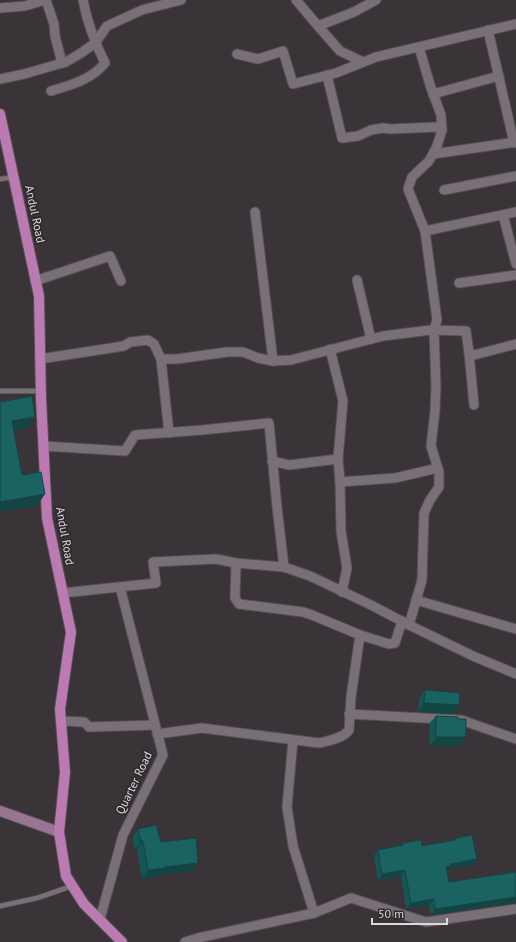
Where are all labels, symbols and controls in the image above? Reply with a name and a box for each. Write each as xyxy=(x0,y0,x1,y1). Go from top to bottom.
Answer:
street label: Andul Road xyxy=(22,184,49,244)
street label: Andul Road xyxy=(53,506,78,566)
street label: Quarter Road xyxy=(112,749,155,817)
scale bar xyxy=(372,900,447,926)
text: 50 m xyxy=(378,906,404,921)

